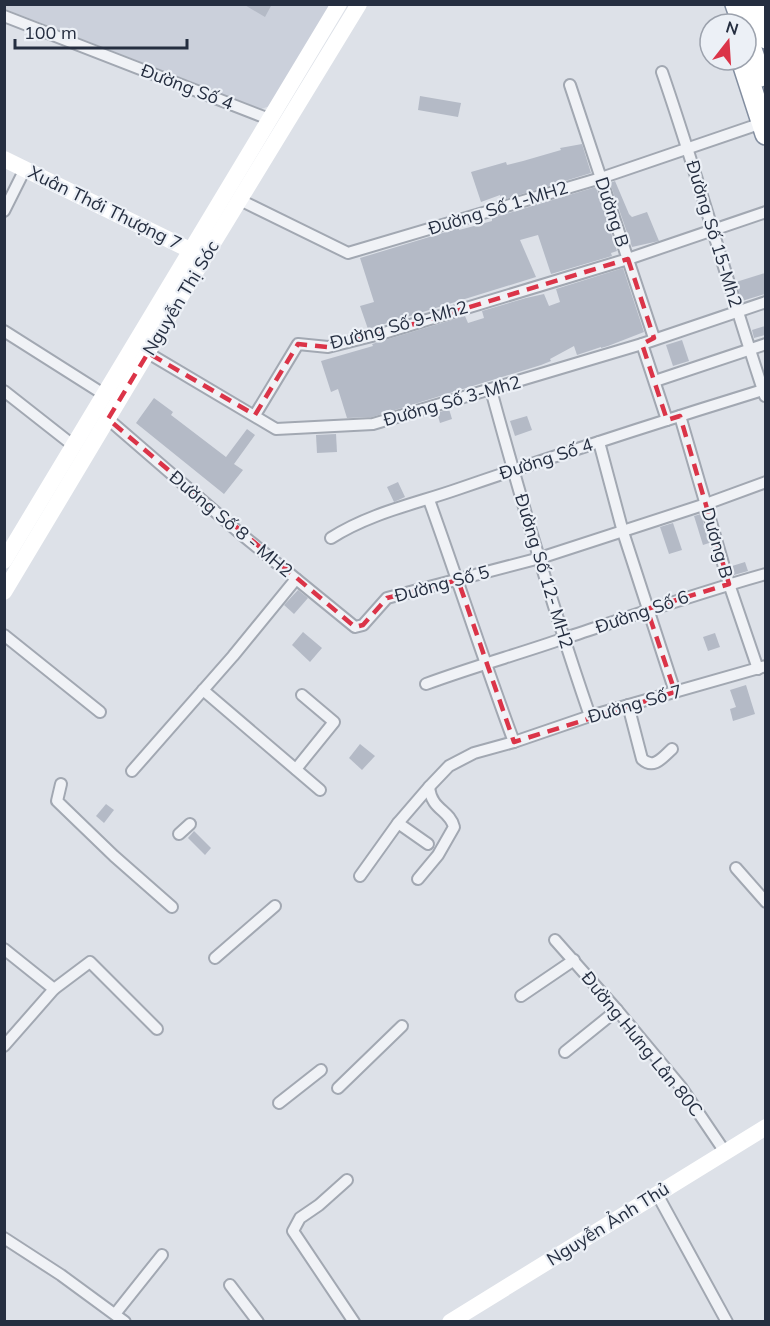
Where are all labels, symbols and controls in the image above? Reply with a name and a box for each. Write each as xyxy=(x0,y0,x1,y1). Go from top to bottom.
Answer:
scale bar xyxy=(15,12,188,50)
north arrow xyxy=(698,12,758,72)
text: N xyxy=(724,16,741,39)
text: 100 m xyxy=(24,21,77,44)
street label: Đường Số 4 xyxy=(138,58,237,115)
street label: Đường Số 15-Mh2 xyxy=(681,158,748,310)
street label: Xuân Thới Thượng 7 xyxy=(25,160,186,255)
street label: Dường B xyxy=(590,174,635,250)
street label: Đường Số 1-MH2 xyxy=(425,175,571,240)
street label: Nguyễn Thị Sóc xyxy=(137,236,224,359)
street label: Đường Số 9-Mh2 xyxy=(327,295,470,354)
street label: Đường Số 3-Mh2 xyxy=(381,370,523,431)
street label: Đường Số 4 xyxy=(496,433,596,484)
street label: Đường Số 8 - MH2 xyxy=(165,465,298,582)
street label: Đường Số 12- MH2 xyxy=(510,491,579,651)
street label: Dương B xyxy=(696,505,739,581)
street label: Đường Số 5 xyxy=(392,560,492,607)
street label: Đường Số 6 xyxy=(592,585,692,638)
street label: Đường Số 7 xyxy=(585,679,685,728)
street label: Đường Hưng Lân 80C xyxy=(577,966,708,1121)
street label: Nguyễn Ảnh Thủ xyxy=(542,1177,673,1270)

